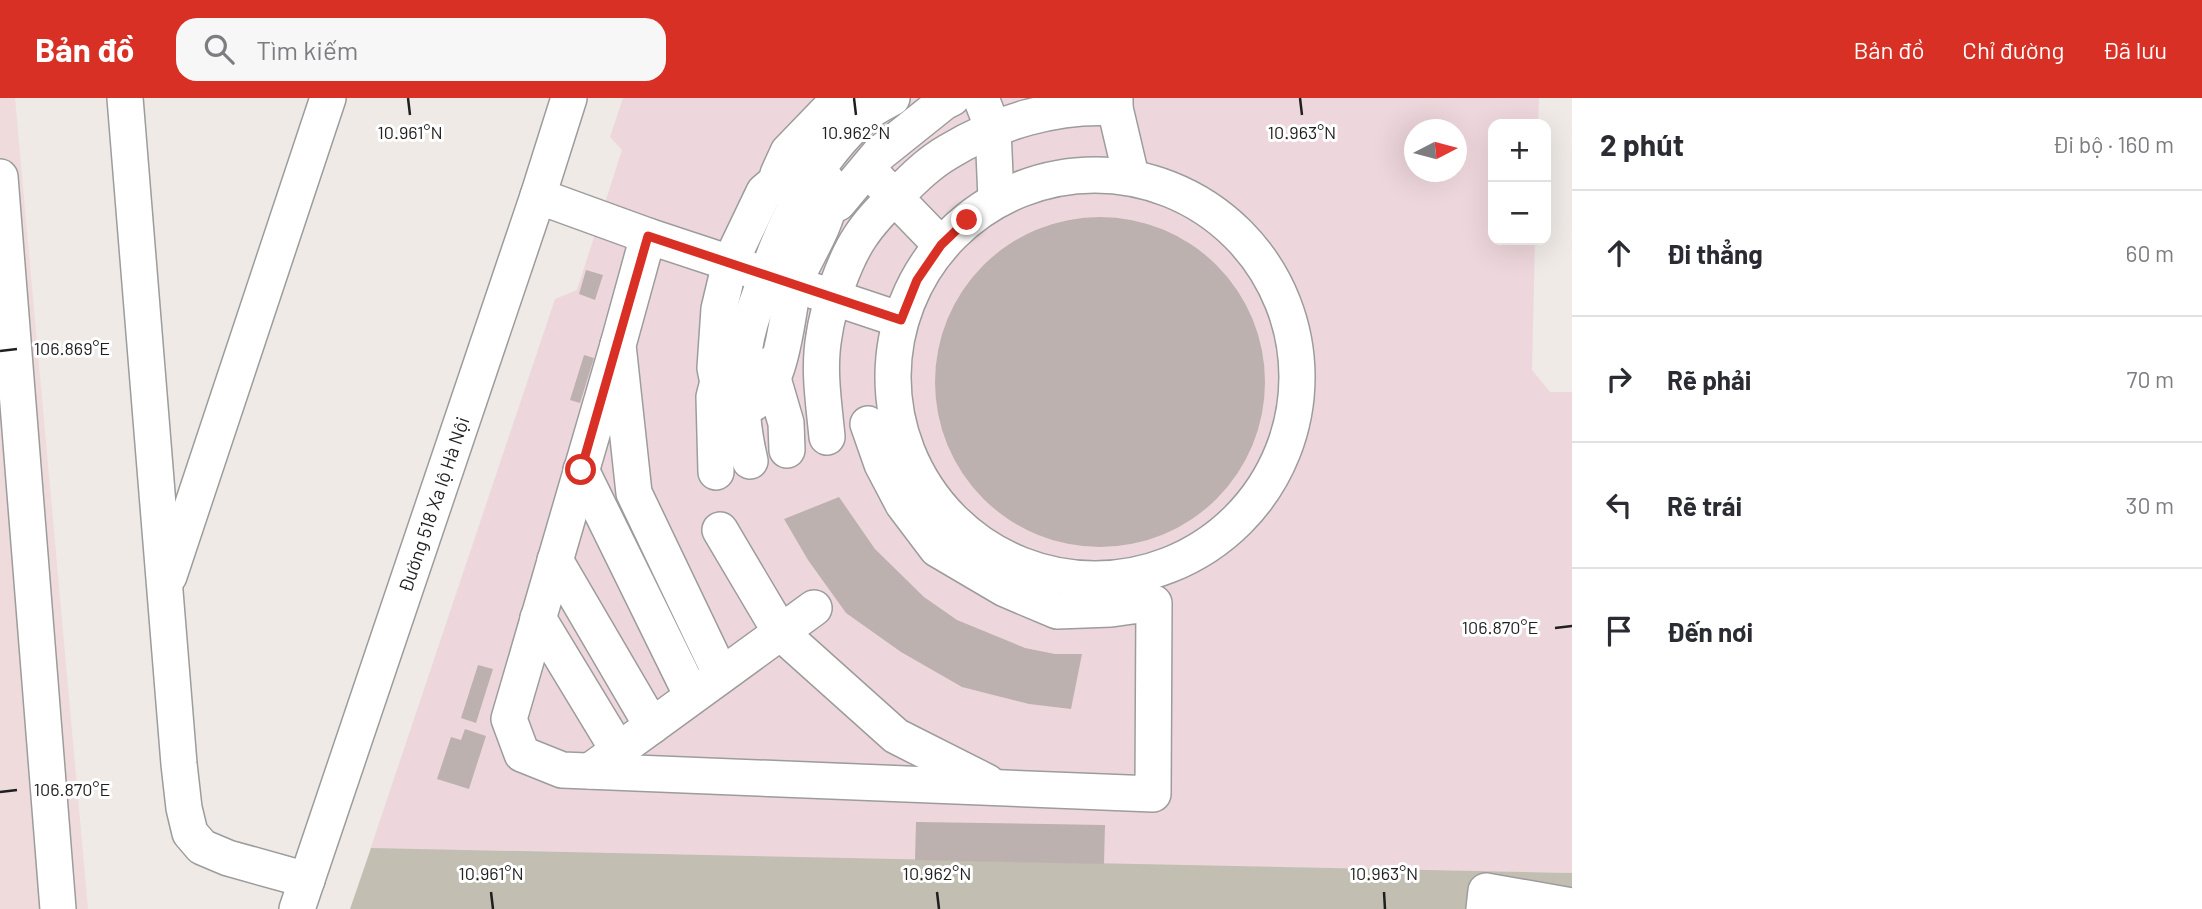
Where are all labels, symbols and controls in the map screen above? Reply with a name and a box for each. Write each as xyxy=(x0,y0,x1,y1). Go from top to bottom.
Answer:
search box xyxy=(176,18,666,81)
text: Bản đồ xyxy=(35,29,134,69)
icon: search xyxy=(200,30,238,68)
text: Tìm kiếm xyxy=(256,34,358,65)
text: Bản đồ xyxy=(1853,35,1924,64)
text: Chỉ đường xyxy=(1962,35,2064,64)
text: Đã lưu xyxy=(2102,35,2167,64)
north arrow xyxy=(1404,119,1467,182)
map controls xyxy=(1488,119,1551,245)
button: + xyxy=(1488,119,1551,182)
text: 10.961°N xyxy=(377,121,443,143)
text: 10.962°N xyxy=(822,121,890,143)
text: 10.963°N xyxy=(1268,121,1336,143)
text: 2 phút xyxy=(1600,126,1684,162)
text: Đi bộ · 160 m xyxy=(2053,130,2174,158)
button: − xyxy=(1488,182,1551,245)
route end xyxy=(951,204,982,235)
icon: ahead xyxy=(1600,234,1638,272)
text: Đi thẳng xyxy=(1667,238,1763,269)
text: 60 m xyxy=(2126,239,2174,267)
text: 106.869°E xyxy=(34,337,110,359)
icon: right xyxy=(1600,360,1638,398)
text: Rẽ phải xyxy=(1667,364,1751,395)
text: 70 m xyxy=(2127,365,2174,393)
street label: Đường 518 Xa lộ Hà Nội xyxy=(393,414,474,595)
route start xyxy=(565,454,596,485)
icon: left xyxy=(1600,486,1638,524)
text: Rẽ trái xyxy=(1667,490,1742,521)
text: 30 m xyxy=(2126,491,2174,519)
icon: arrive xyxy=(1600,612,1638,650)
text: 106.870°E xyxy=(1462,616,1538,638)
text: Đến nơi xyxy=(1667,616,1753,647)
text: 106.870°E xyxy=(34,778,110,800)
text: 10.961°N xyxy=(458,862,524,884)
text: 10.962°N xyxy=(903,862,971,884)
text: 10.963°N xyxy=(1350,862,1418,884)

